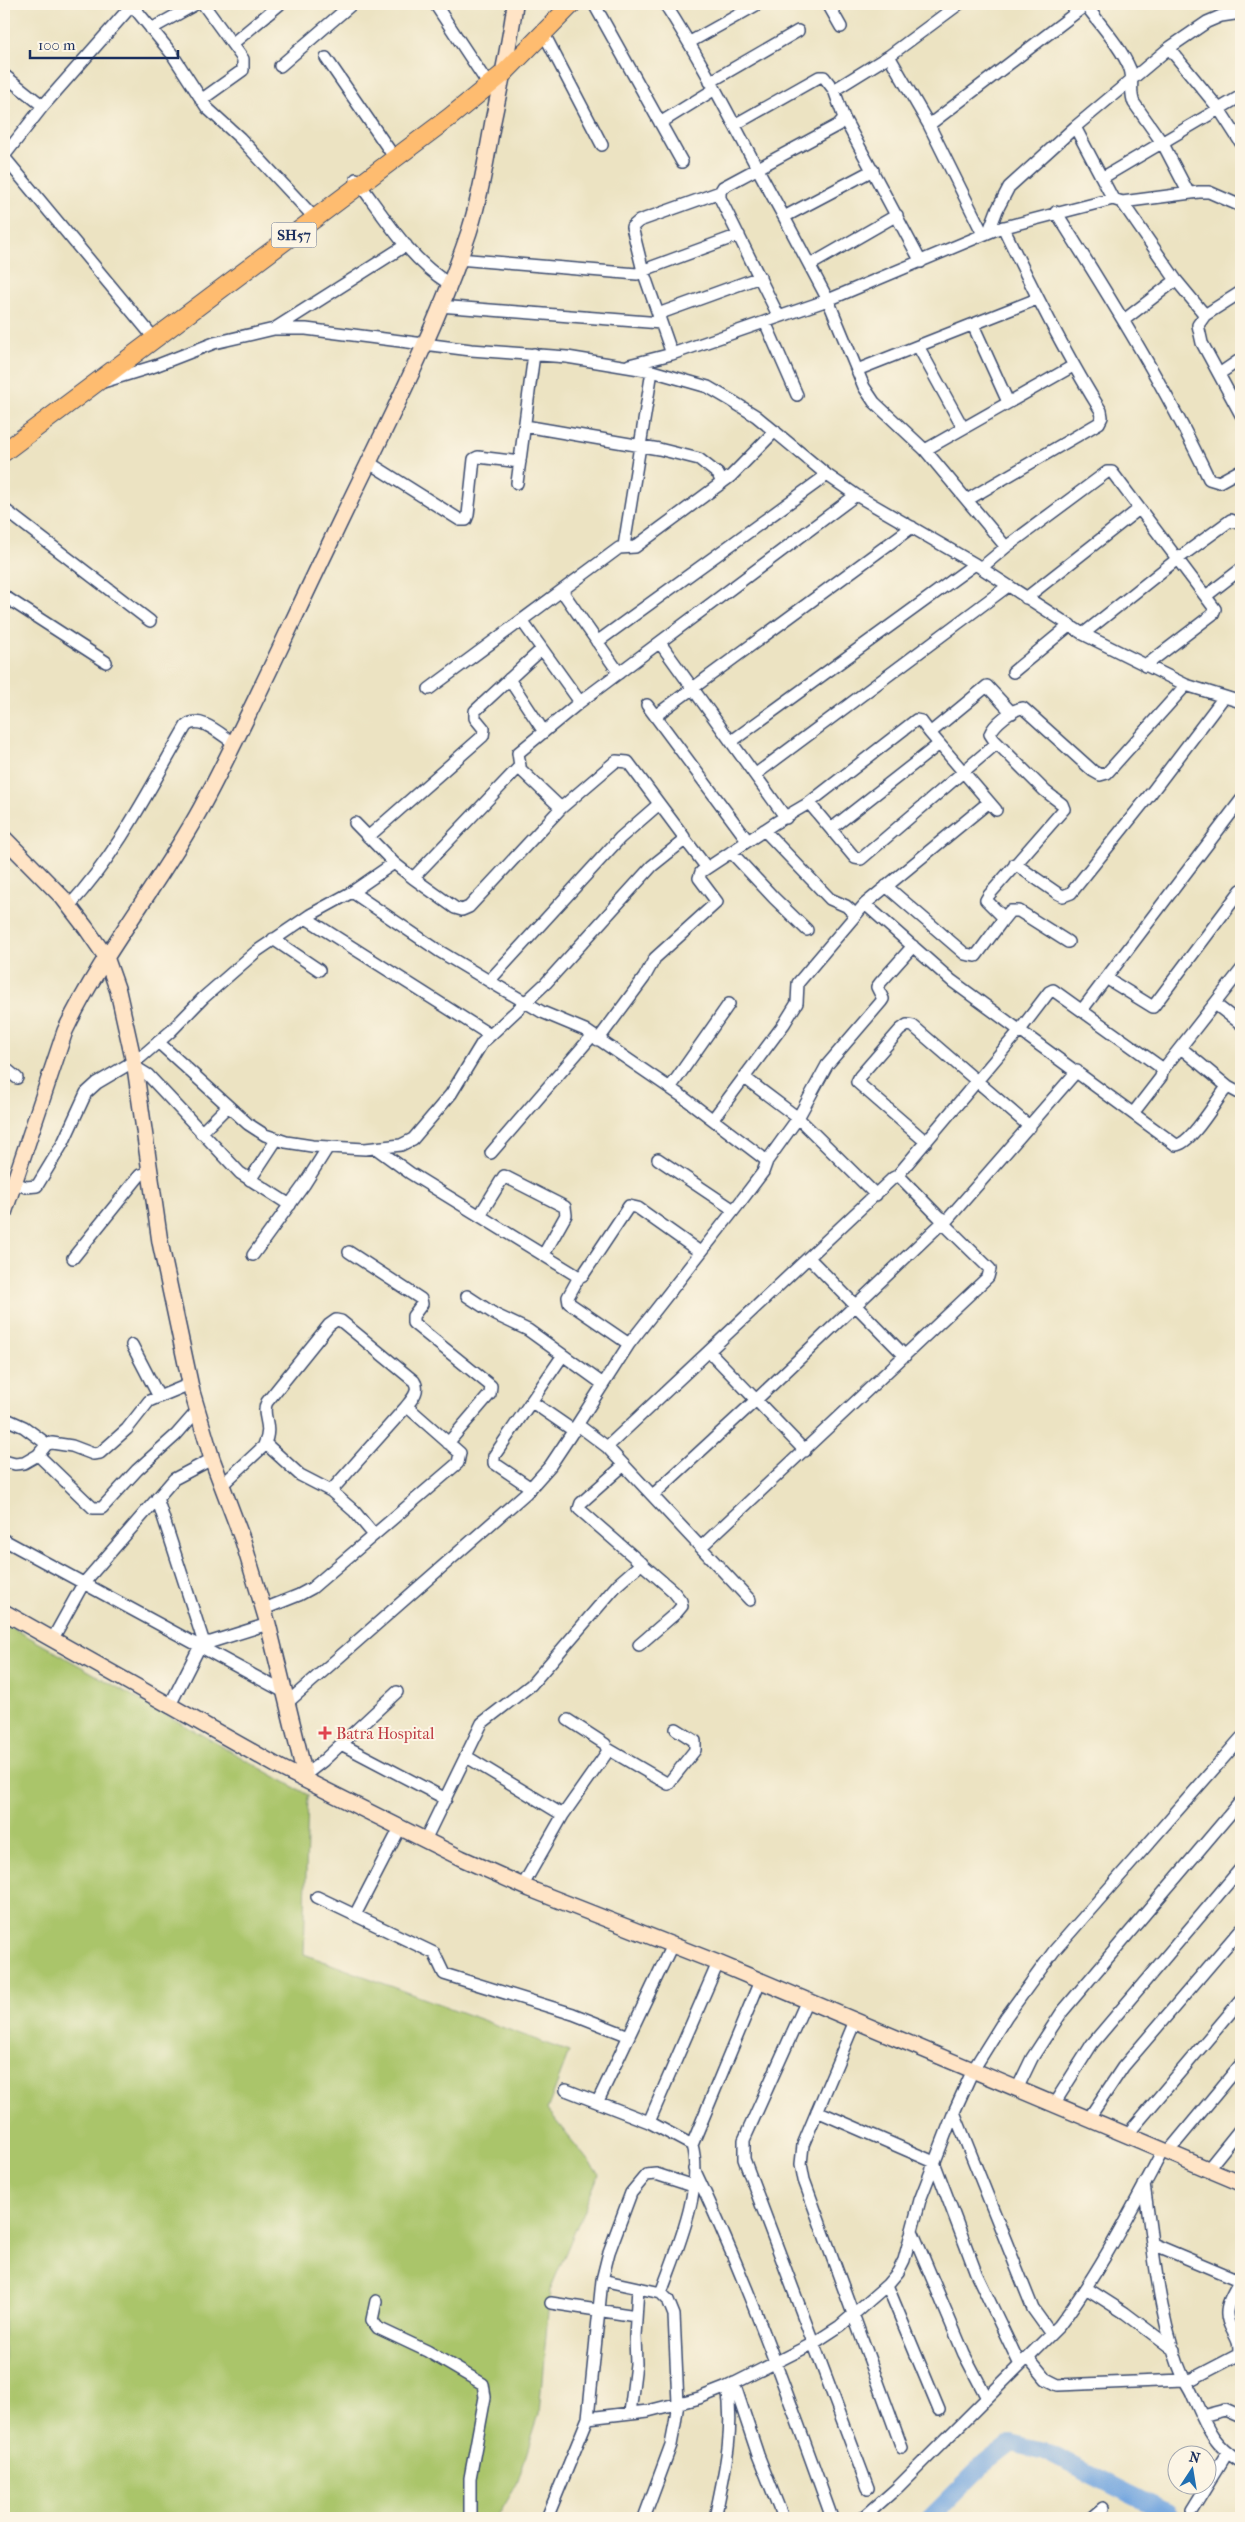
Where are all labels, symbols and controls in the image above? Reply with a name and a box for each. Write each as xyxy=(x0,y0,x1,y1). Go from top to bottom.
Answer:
scale bar xyxy=(30,28,178,60)
text: 100 m xyxy=(38,36,76,54)
road number: SH57 xyxy=(272,222,316,248)
place label: Batra Hospital xyxy=(336,1724,435,1743)
marker: Batra Hospital xyxy=(318,1726,332,1740)
north arrow xyxy=(1168,2444,1218,2494)
text: N xyxy=(1188,2448,1202,2467)

